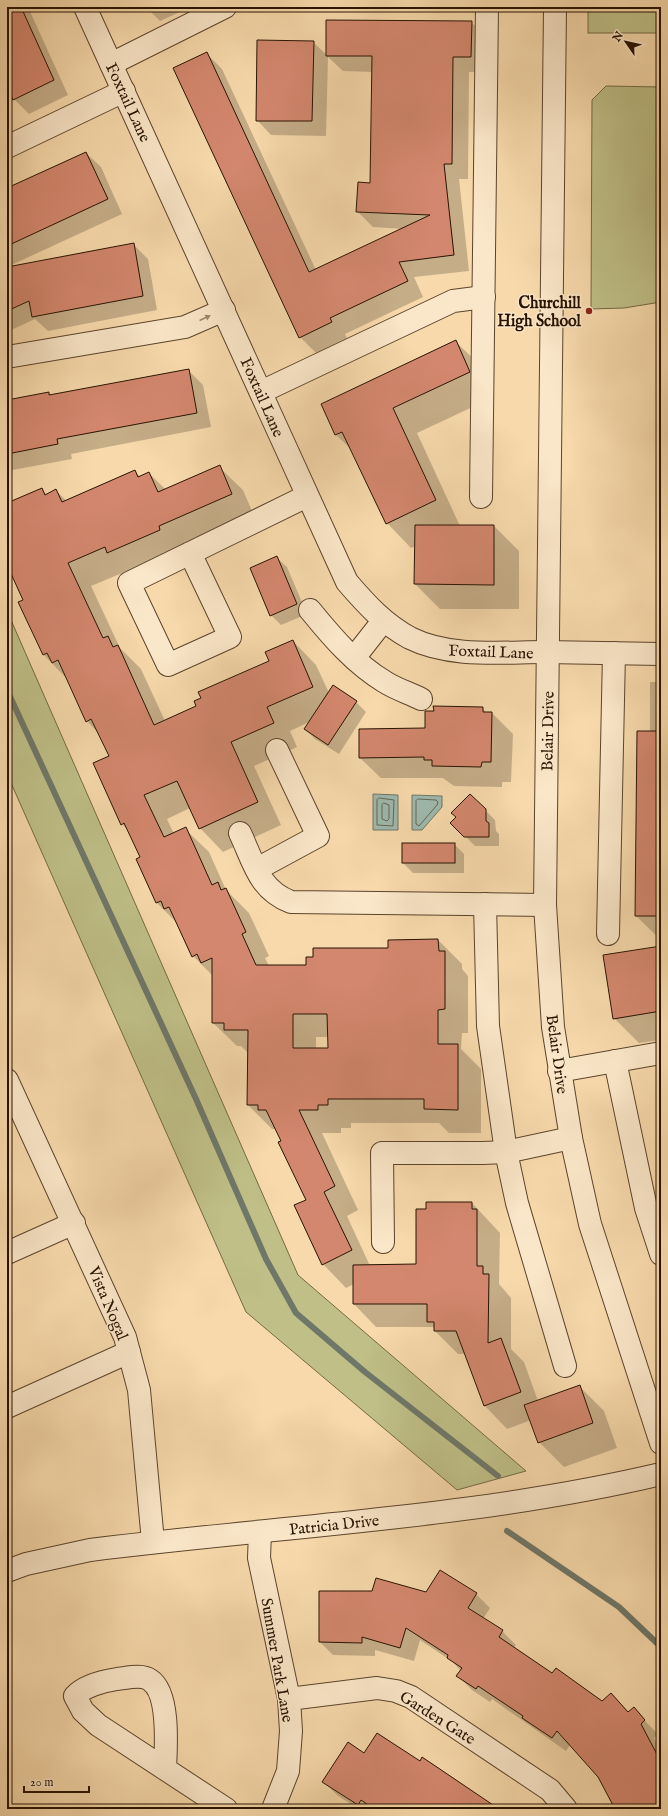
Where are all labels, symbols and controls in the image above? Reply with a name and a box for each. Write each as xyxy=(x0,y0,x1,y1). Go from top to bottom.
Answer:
north arrow xyxy=(606,22,646,62)
text: N xyxy=(610,29,627,46)
street label: Foxtail Lane xyxy=(100,60,154,146)
place label: Churchill High School xyxy=(497,294,582,332)
marker: Churchill High School xyxy=(584,306,594,316)
one-way arrow xyxy=(199,315,211,321)
street label: Foxtail Lane xyxy=(235,355,288,441)
street label: Foxtail Lane xyxy=(448,642,534,664)
street label: Belair Drive xyxy=(538,691,560,771)
street label: Belair Drive xyxy=(541,1013,571,1095)
street label: Vista Nogal xyxy=(82,1263,132,1344)
street label: Patricia Drive xyxy=(288,1511,380,1541)
street label: Summer Park Lane xyxy=(255,1597,297,1724)
street label: Garden Gate xyxy=(395,1687,479,1750)
scale bar xyxy=(24,1768,89,1794)
text: 20 m xyxy=(30,1775,53,1790)

